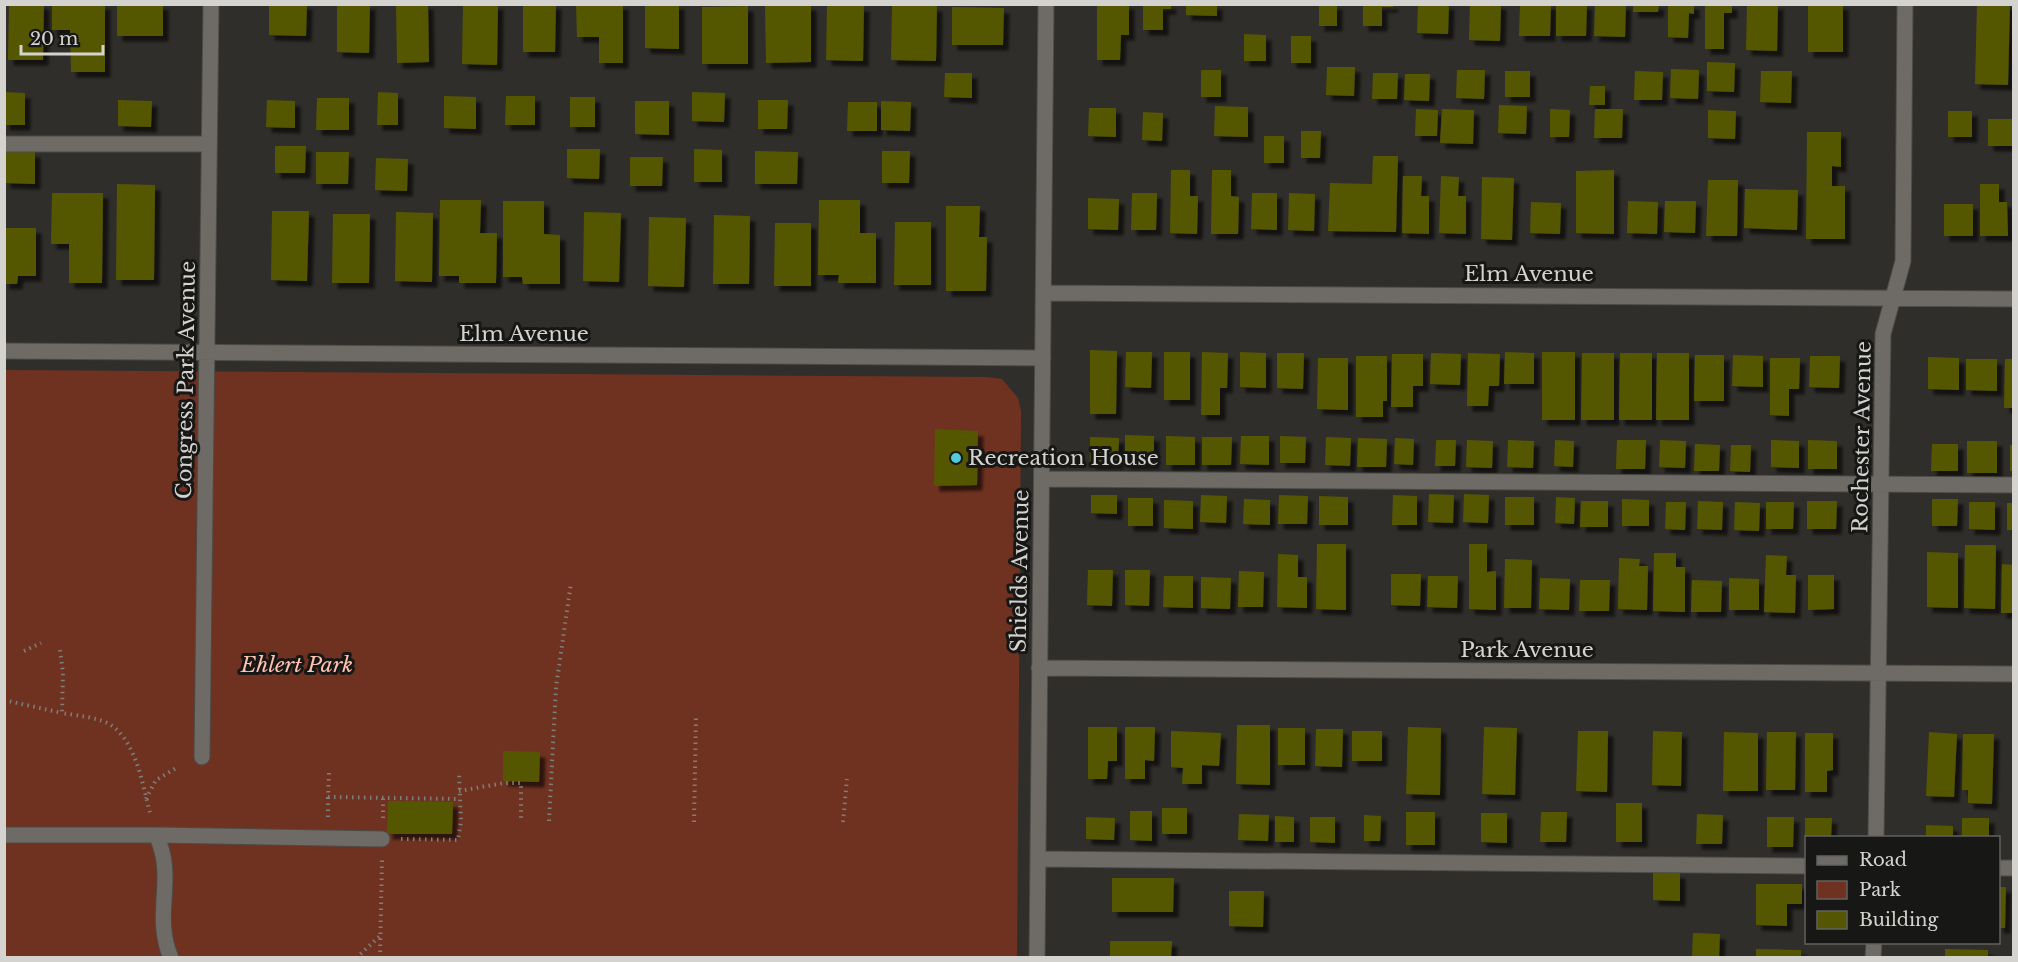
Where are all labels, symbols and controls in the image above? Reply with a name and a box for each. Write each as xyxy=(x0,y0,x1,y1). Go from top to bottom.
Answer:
scale bar xyxy=(21,18,104,56)
text: 20 m xyxy=(30,28,78,50)
street label: Congress Park Avenue xyxy=(171,261,201,499)
street label: Elm Avenue xyxy=(1464,261,1594,287)
street label: Elm Avenue xyxy=(459,321,589,347)
street label: Rochester Avenue xyxy=(1847,341,1877,533)
place label: Recreation House xyxy=(968,445,1159,471)
marker: Recreation House xyxy=(949,451,963,465)
street label: Shields Avenue xyxy=(1006,489,1034,653)
street label: Park Avenue xyxy=(1460,637,1594,663)
park label: Ehlert Park xyxy=(240,652,353,678)
legend xyxy=(1805,836,2000,944)
text: Road xyxy=(1859,849,1907,871)
text: Park xyxy=(1859,879,1901,901)
text: Building xyxy=(1859,909,1938,931)

